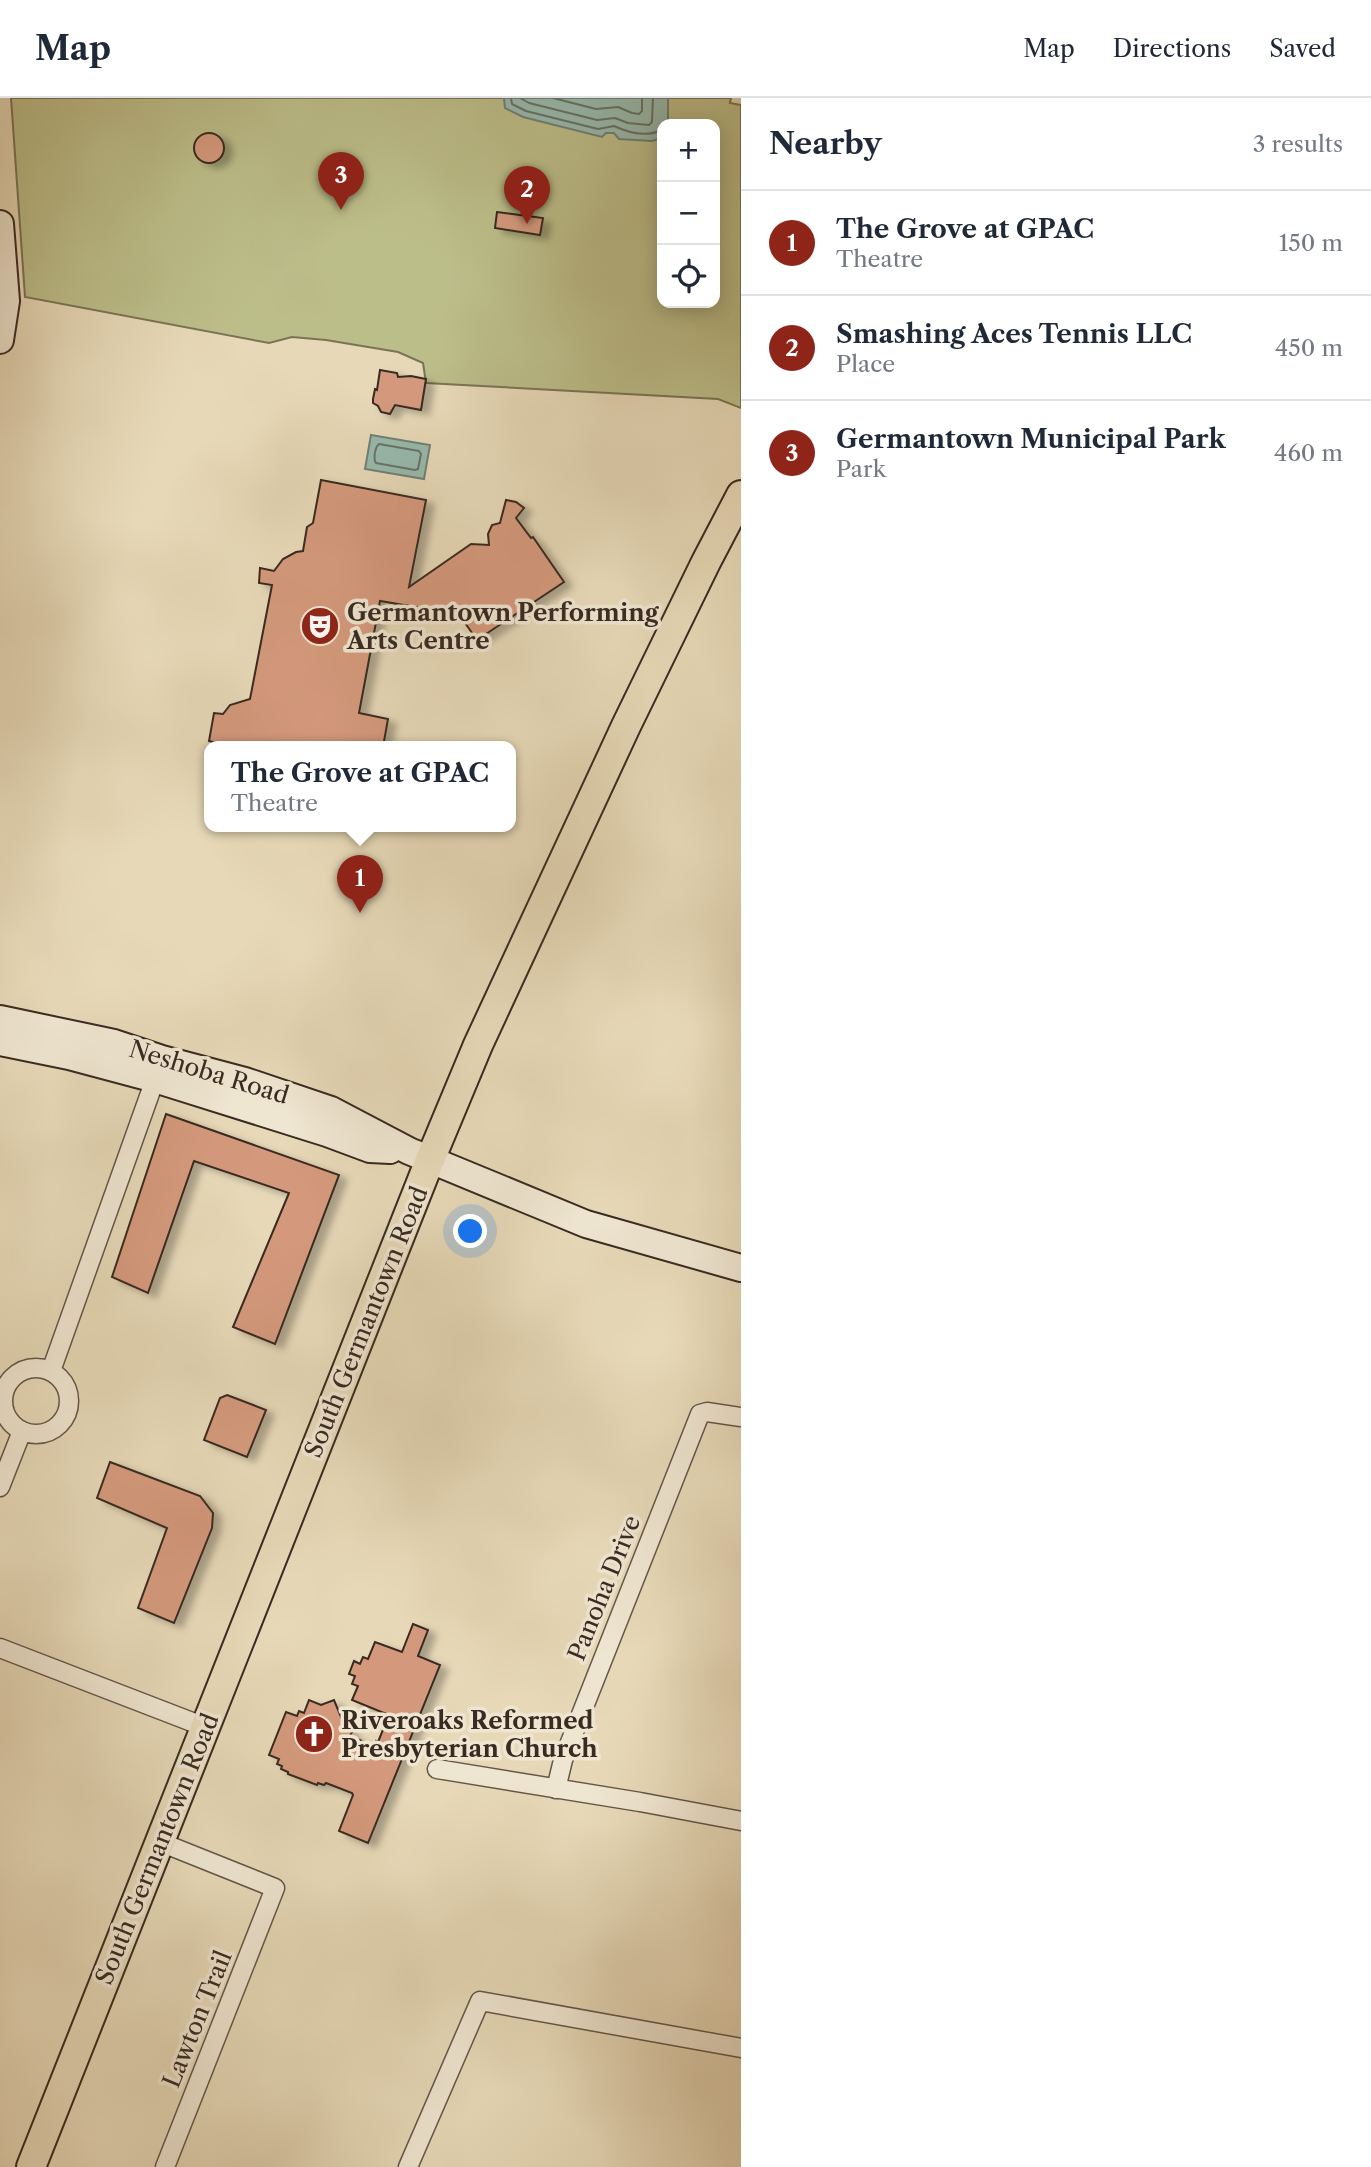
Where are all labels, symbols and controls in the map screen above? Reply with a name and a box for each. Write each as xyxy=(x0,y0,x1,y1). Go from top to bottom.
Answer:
text: Map xyxy=(35,28,111,69)
text: Map xyxy=(1023,34,1075,63)
text: Directions xyxy=(1113,34,1231,63)
text: Saved xyxy=(1269,34,1336,63)
map controls xyxy=(657,119,720,308)
button: + xyxy=(657,119,720,182)
text: Nearby xyxy=(769,125,882,162)
text: 3 results xyxy=(1253,130,1343,158)
pin: 3 xyxy=(318,152,364,210)
pin: 2 xyxy=(504,166,550,224)
button: − xyxy=(657,182,720,245)
text: The Grove at GPAC xyxy=(836,213,1094,245)
text: 1 xyxy=(787,229,797,257)
text: 150 m xyxy=(1279,229,1343,257)
button: locate xyxy=(657,245,720,308)
text: Theatre xyxy=(836,245,923,273)
text: Smashing Aces Tennis LLC xyxy=(836,318,1192,350)
text: 2 xyxy=(785,334,799,362)
text: 450 m xyxy=(1275,334,1343,362)
text: Place xyxy=(836,350,895,378)
text: Germantown Municipal Park xyxy=(836,423,1226,455)
text: 3 xyxy=(786,439,799,467)
text: 460 m xyxy=(1274,439,1343,467)
text: Park xyxy=(836,455,886,483)
place label: Germantown Performing Arts Centre xyxy=(346,598,660,655)
theatre icon: Germantown Performing Arts Centre xyxy=(299,605,341,647)
popup xyxy=(204,741,516,832)
text: The Grove at GPAC xyxy=(231,757,489,789)
text: Theatre xyxy=(231,789,318,817)
pin: 1 xyxy=(337,855,383,913)
street label: Neshoba Road xyxy=(126,1034,293,1110)
street label: South Germantown Road xyxy=(298,1182,434,1462)
your location xyxy=(453,1214,487,1248)
street label: Panoha Drive xyxy=(562,1511,646,1665)
place label: Riveroaks Reformed Presbyterian Church xyxy=(341,1706,598,1763)
street label: South Germantown Road xyxy=(89,1709,225,1989)
church icon: Riveroaks Reformed Presbyterian Church xyxy=(293,1713,335,1755)
street label: Lawton Trail xyxy=(156,1946,238,2092)

